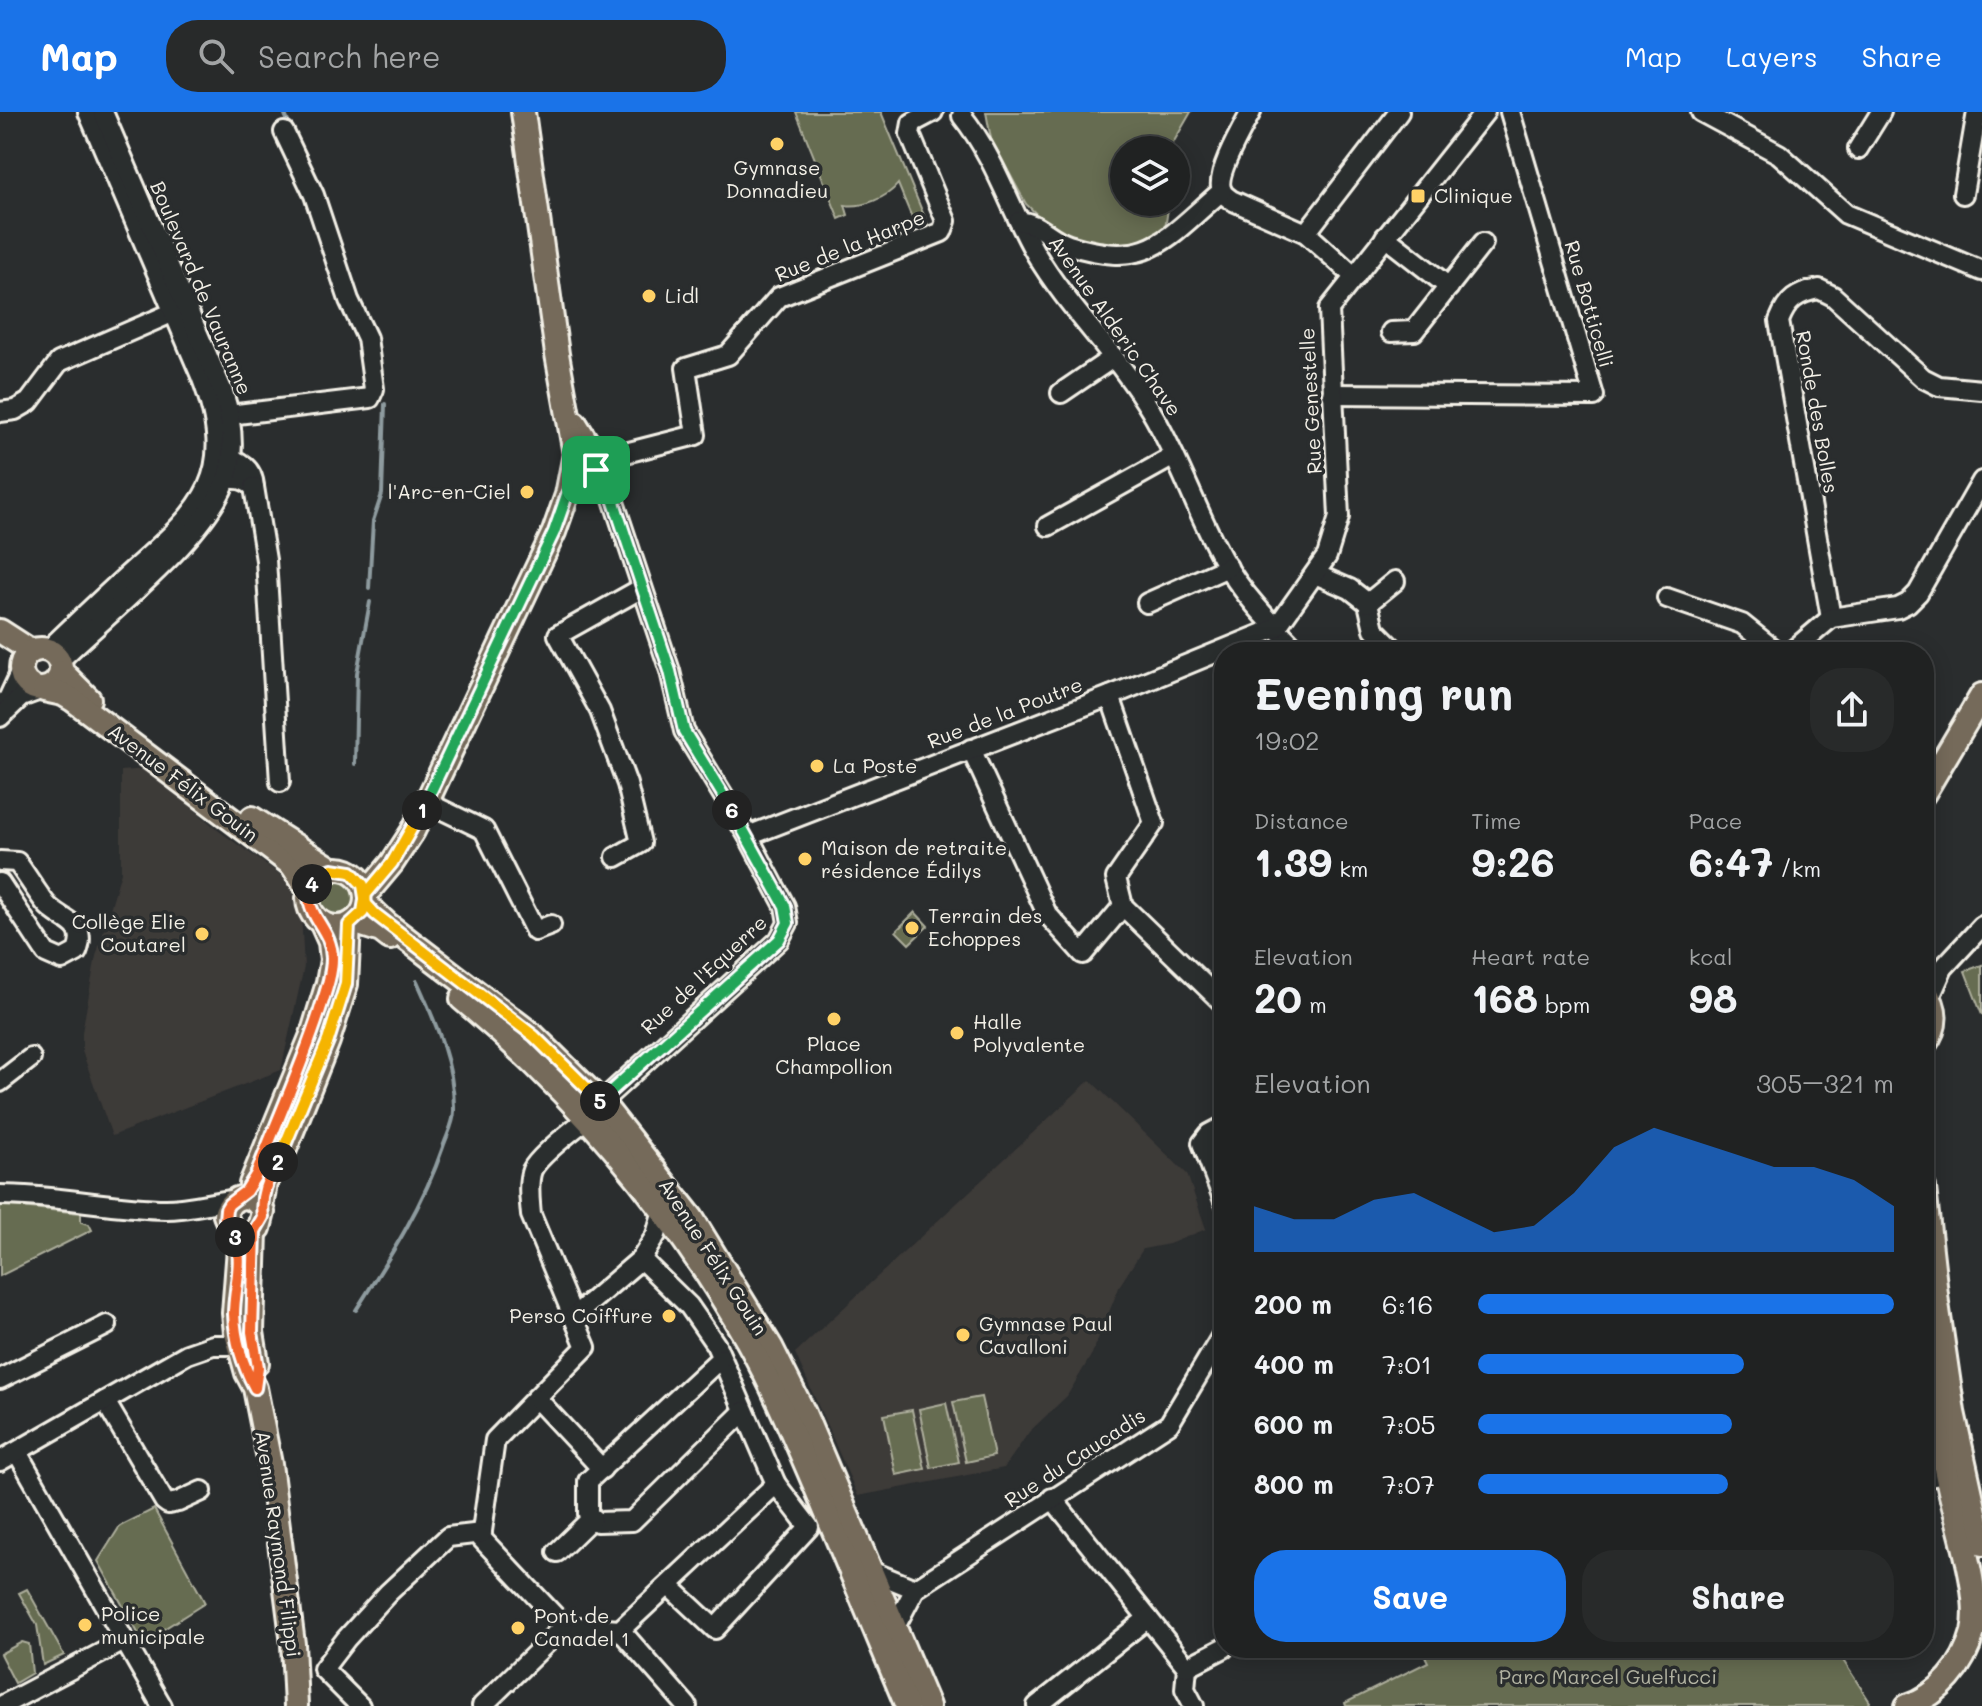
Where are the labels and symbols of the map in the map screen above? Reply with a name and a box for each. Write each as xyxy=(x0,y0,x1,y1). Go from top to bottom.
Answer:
marker: Gymnase Donnadieu xyxy=(768,135,786,153)
place label: Gymnase Donnadieu xyxy=(726,154,828,203)
street label: Boulevard de Vauranne xyxy=(145,177,259,398)
place label: Clinique xyxy=(1434,182,1513,208)
marker: Clinique xyxy=(1409,187,1427,205)
street label: Rue de la Harpe xyxy=(771,203,928,287)
street label: Avenue Alderic Chave xyxy=(1044,230,1188,421)
street label: Rue Botticelli xyxy=(1559,237,1620,370)
place label: Lidl xyxy=(665,282,699,308)
marker: Lidl xyxy=(640,287,658,305)
street label: Rue Genestelle xyxy=(1293,327,1327,475)
street label: Ronde des Bolles xyxy=(1791,328,1845,495)
pin xyxy=(562,436,630,504)
place label: l'Arc-en-Ciel xyxy=(388,478,511,504)
marker: l'Arc-en-Ciel xyxy=(518,483,536,501)
street label: Rue de la Poutre xyxy=(923,671,1086,754)
street label: Avenue Félix Gouin xyxy=(103,717,264,847)
place label: La Poste xyxy=(833,752,917,778)
marker: La Poste xyxy=(808,757,826,775)
pin: 1 xyxy=(402,790,442,830)
pin: 6 xyxy=(712,790,752,830)
place label: Maison de retraite résidence Édilys xyxy=(821,834,1007,883)
marker: Maison de retraite résidence Édilys xyxy=(796,850,814,868)
pin: 4 xyxy=(292,864,332,904)
place label: Terrain des Echoppes xyxy=(928,902,1042,951)
place label: Collège Elie Coutarel xyxy=(72,908,186,957)
street label: Rue de l'Equerre xyxy=(635,909,772,1040)
marker: Terrain des Echoppes xyxy=(903,919,921,937)
marker: Collège Elie Coutarel xyxy=(193,925,211,943)
place label: Halle Polyvalente xyxy=(973,1008,1085,1057)
marker: Place Champollion xyxy=(825,1010,843,1028)
marker: Halle Polyvalente xyxy=(948,1024,966,1042)
place label: Place Champollion xyxy=(775,1030,893,1079)
pin: 5 xyxy=(580,1081,620,1121)
pin: 2 xyxy=(258,1142,298,1182)
street label: Avenue Félix Gouin xyxy=(653,1173,774,1340)
pin: 3 xyxy=(215,1217,255,1257)
place label: Perso Coiffure xyxy=(509,1302,653,1328)
marker: Perso Coiffure xyxy=(660,1307,678,1325)
place label: Gymnase Paul Cavalloni xyxy=(979,1310,1113,1359)
marker: Gymnase Paul Cavalloni xyxy=(954,1326,972,1344)
street label: Rue du Caucadis xyxy=(999,1402,1150,1512)
street label: Avenue Raymond Filippi xyxy=(250,1429,308,1659)
place label: Police municipale xyxy=(101,1600,205,1649)
place label: Pont de Canadel 1 xyxy=(534,1602,630,1651)
marker: Police municipale xyxy=(76,1616,94,1634)
marker: Pont de Canadel 1 xyxy=(509,1619,527,1637)
park label: Parc Marcel Guelfucci xyxy=(1499,1663,1717,1689)

